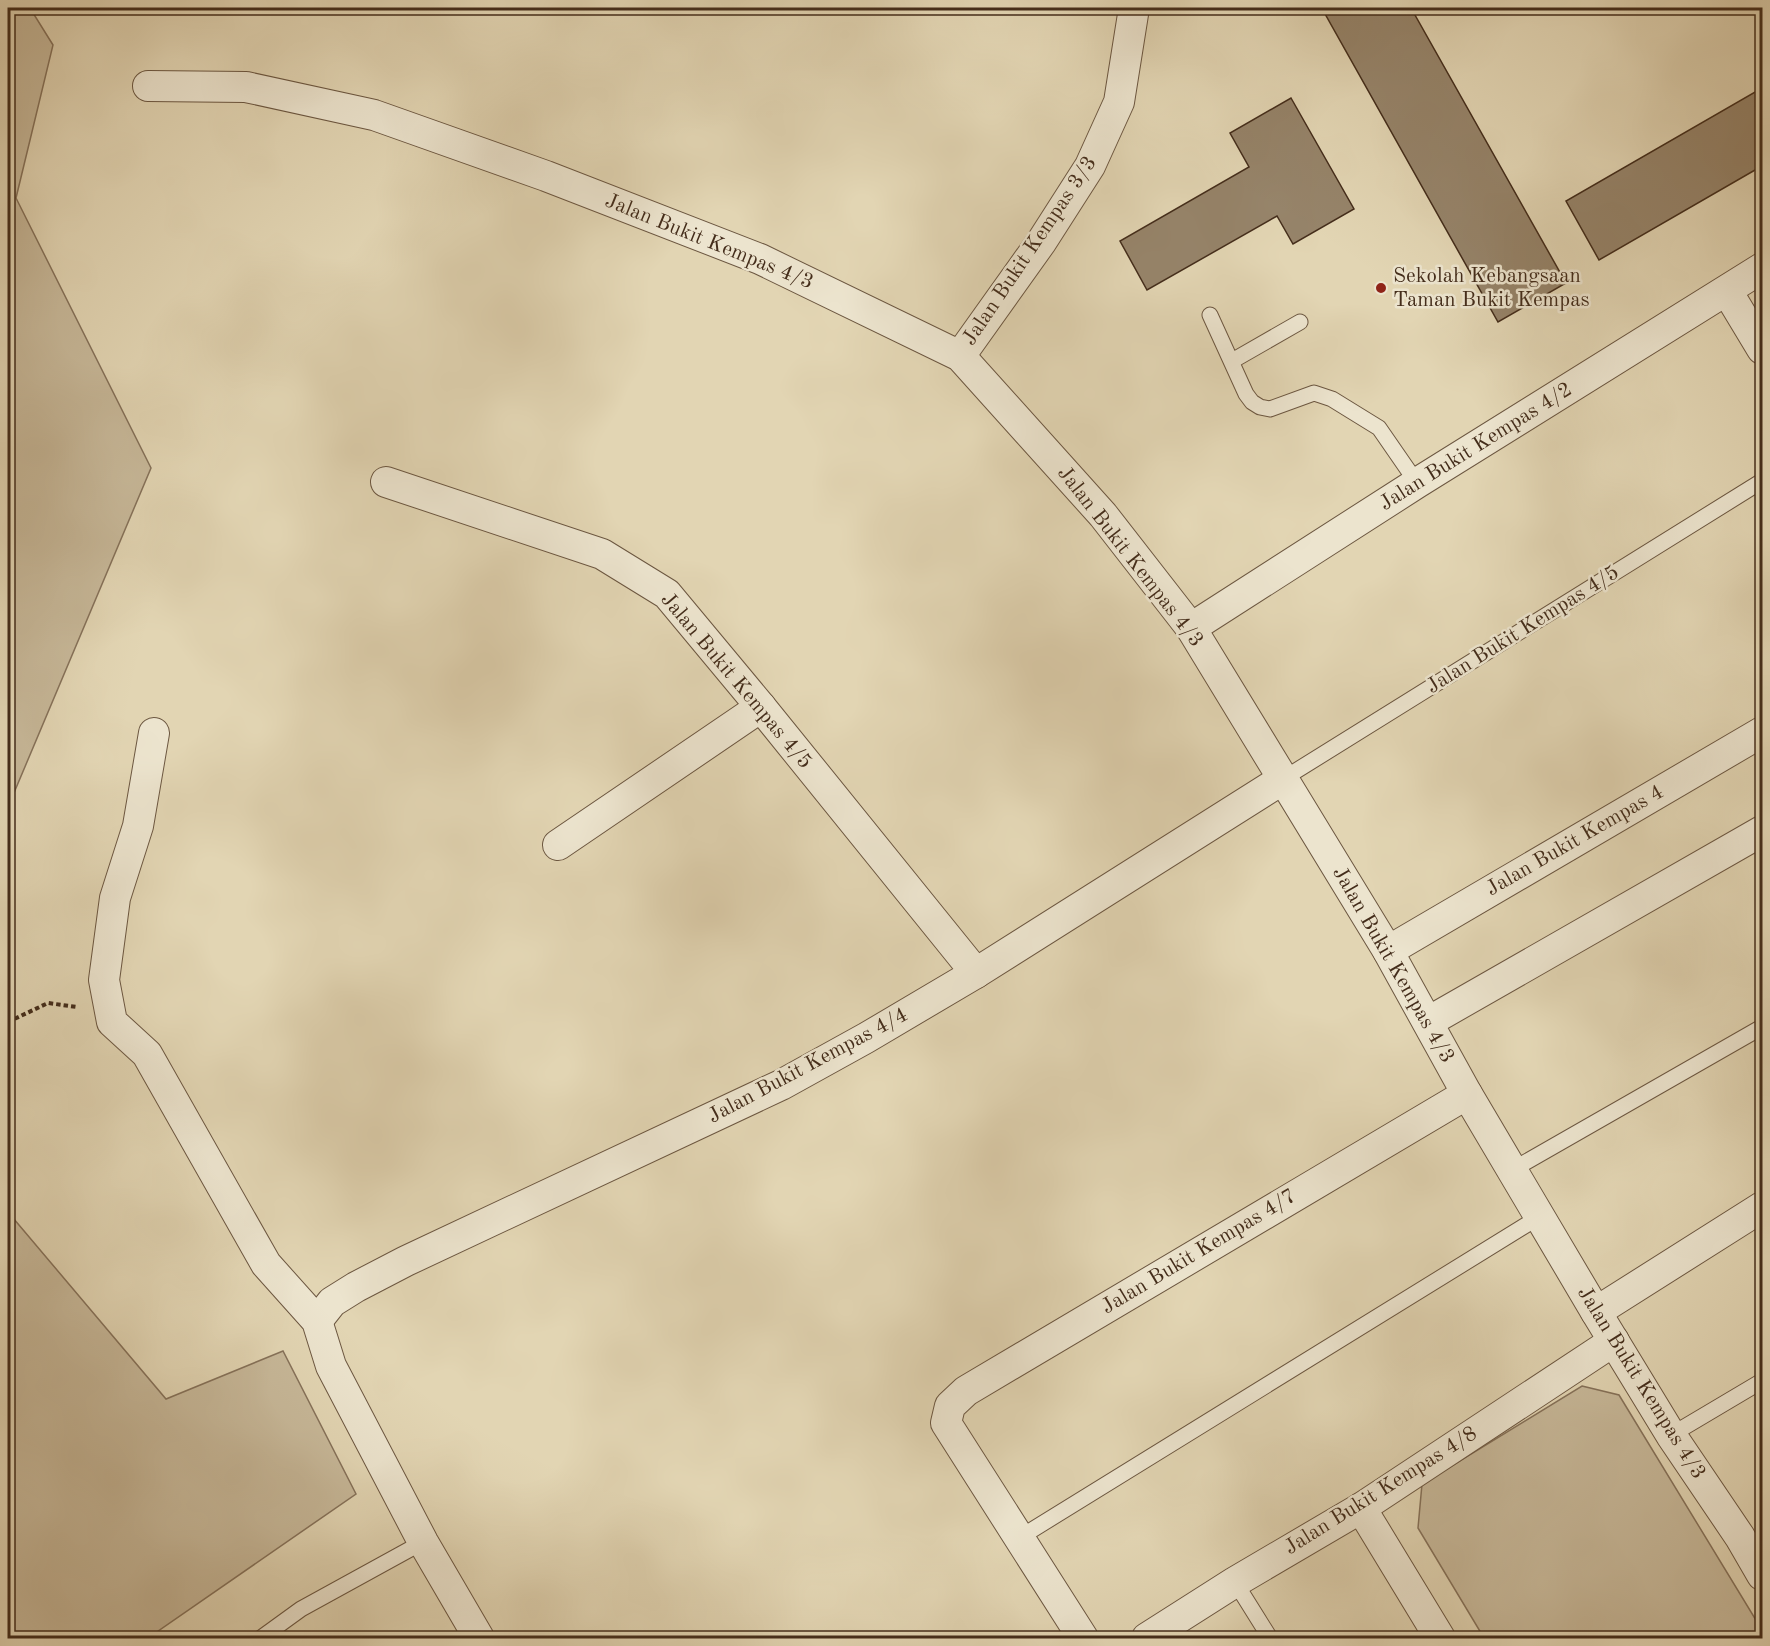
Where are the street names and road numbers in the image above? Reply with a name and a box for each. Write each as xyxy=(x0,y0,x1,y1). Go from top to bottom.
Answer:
street label: Jalan Bukit Kempas 3/3 xyxy=(959,153,1101,349)
street label: Jalan Bukit Kempas 4/3 xyxy=(602,191,816,293)
street label: Jalan Bukit Kempas 4/2 xyxy=(1376,379,1576,515)
street label: Jalan Bukit Kempas 4/3 xyxy=(1053,463,1207,651)
street label: Jalan Bukit Kempas 4/5 xyxy=(1423,562,1623,698)
street label: Jalan Bukit Kempas 4/5 xyxy=(656,589,816,773)
street label: Jalan Bukit Kempas 4 xyxy=(1483,782,1667,900)
street label: Jalan Bukit Kempas 4/3 xyxy=(1328,863,1458,1067)
street label: Jalan Bukit Kempas 4/4 xyxy=(705,1004,911,1128)
street label: Jalan Bukit Kempas 4/7 xyxy=(1098,1186,1300,1318)
street label: Jalan Bukit Kempas 4/3 xyxy=(1573,1283,1709,1483)
street label: Jalan Bukit Kempas 4/8 xyxy=(1281,1423,1481,1559)

